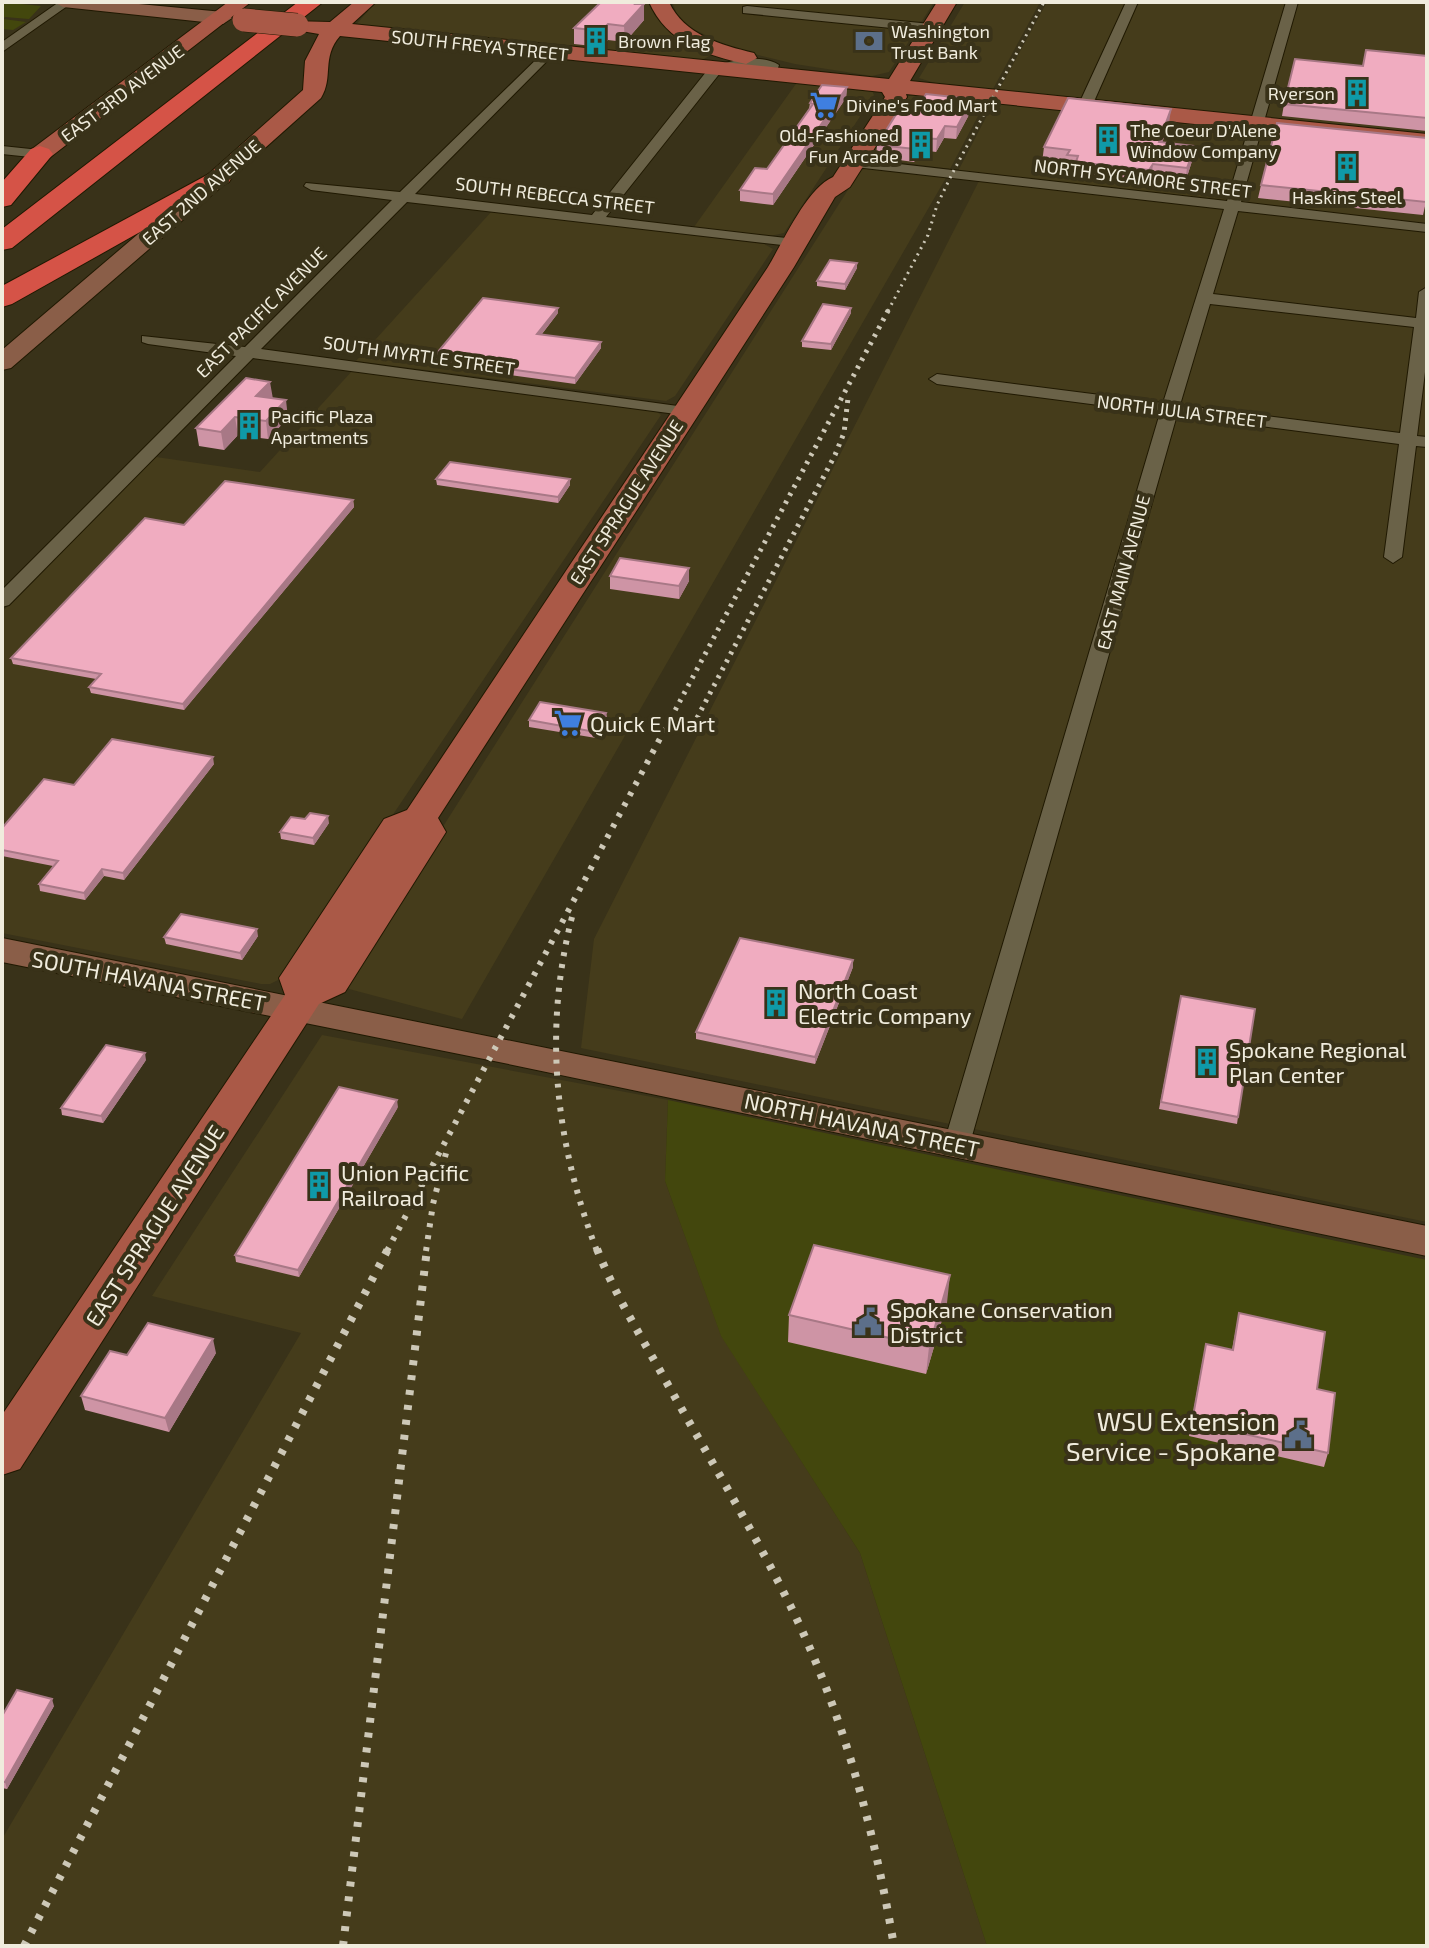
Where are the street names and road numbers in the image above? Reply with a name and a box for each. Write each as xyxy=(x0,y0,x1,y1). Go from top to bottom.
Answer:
street label: SOUTH FREYA STREET xyxy=(390,25,570,65)
street label: EAST 3RD AVENUE xyxy=(56,40,188,146)
street label: EAST 2ND AVENUE xyxy=(137,134,265,250)
street label: NORTH SYCAMORE STREET xyxy=(1033,154,1254,202)
street label: SOUTH REBECCA STREET xyxy=(454,172,656,218)
street label: EAST PACIFIC AVENUE xyxy=(191,242,331,382)
street label: SOUTH MYRTLE STREET xyxy=(322,331,517,379)
street label: NORTH JULIA STREET xyxy=(1096,390,1269,432)
street label: EAST SPRAGUE AVENUE xyxy=(565,416,687,588)
street label: EAST MAIN AVENUE xyxy=(1092,492,1154,652)
street label: SOUTH HAVANA STREET xyxy=(30,945,268,1015)
street label: NORTH HAVANA STREET xyxy=(742,1086,982,1162)
street label: EAST SPRAGUE AVENUE xyxy=(79,1120,229,1330)

